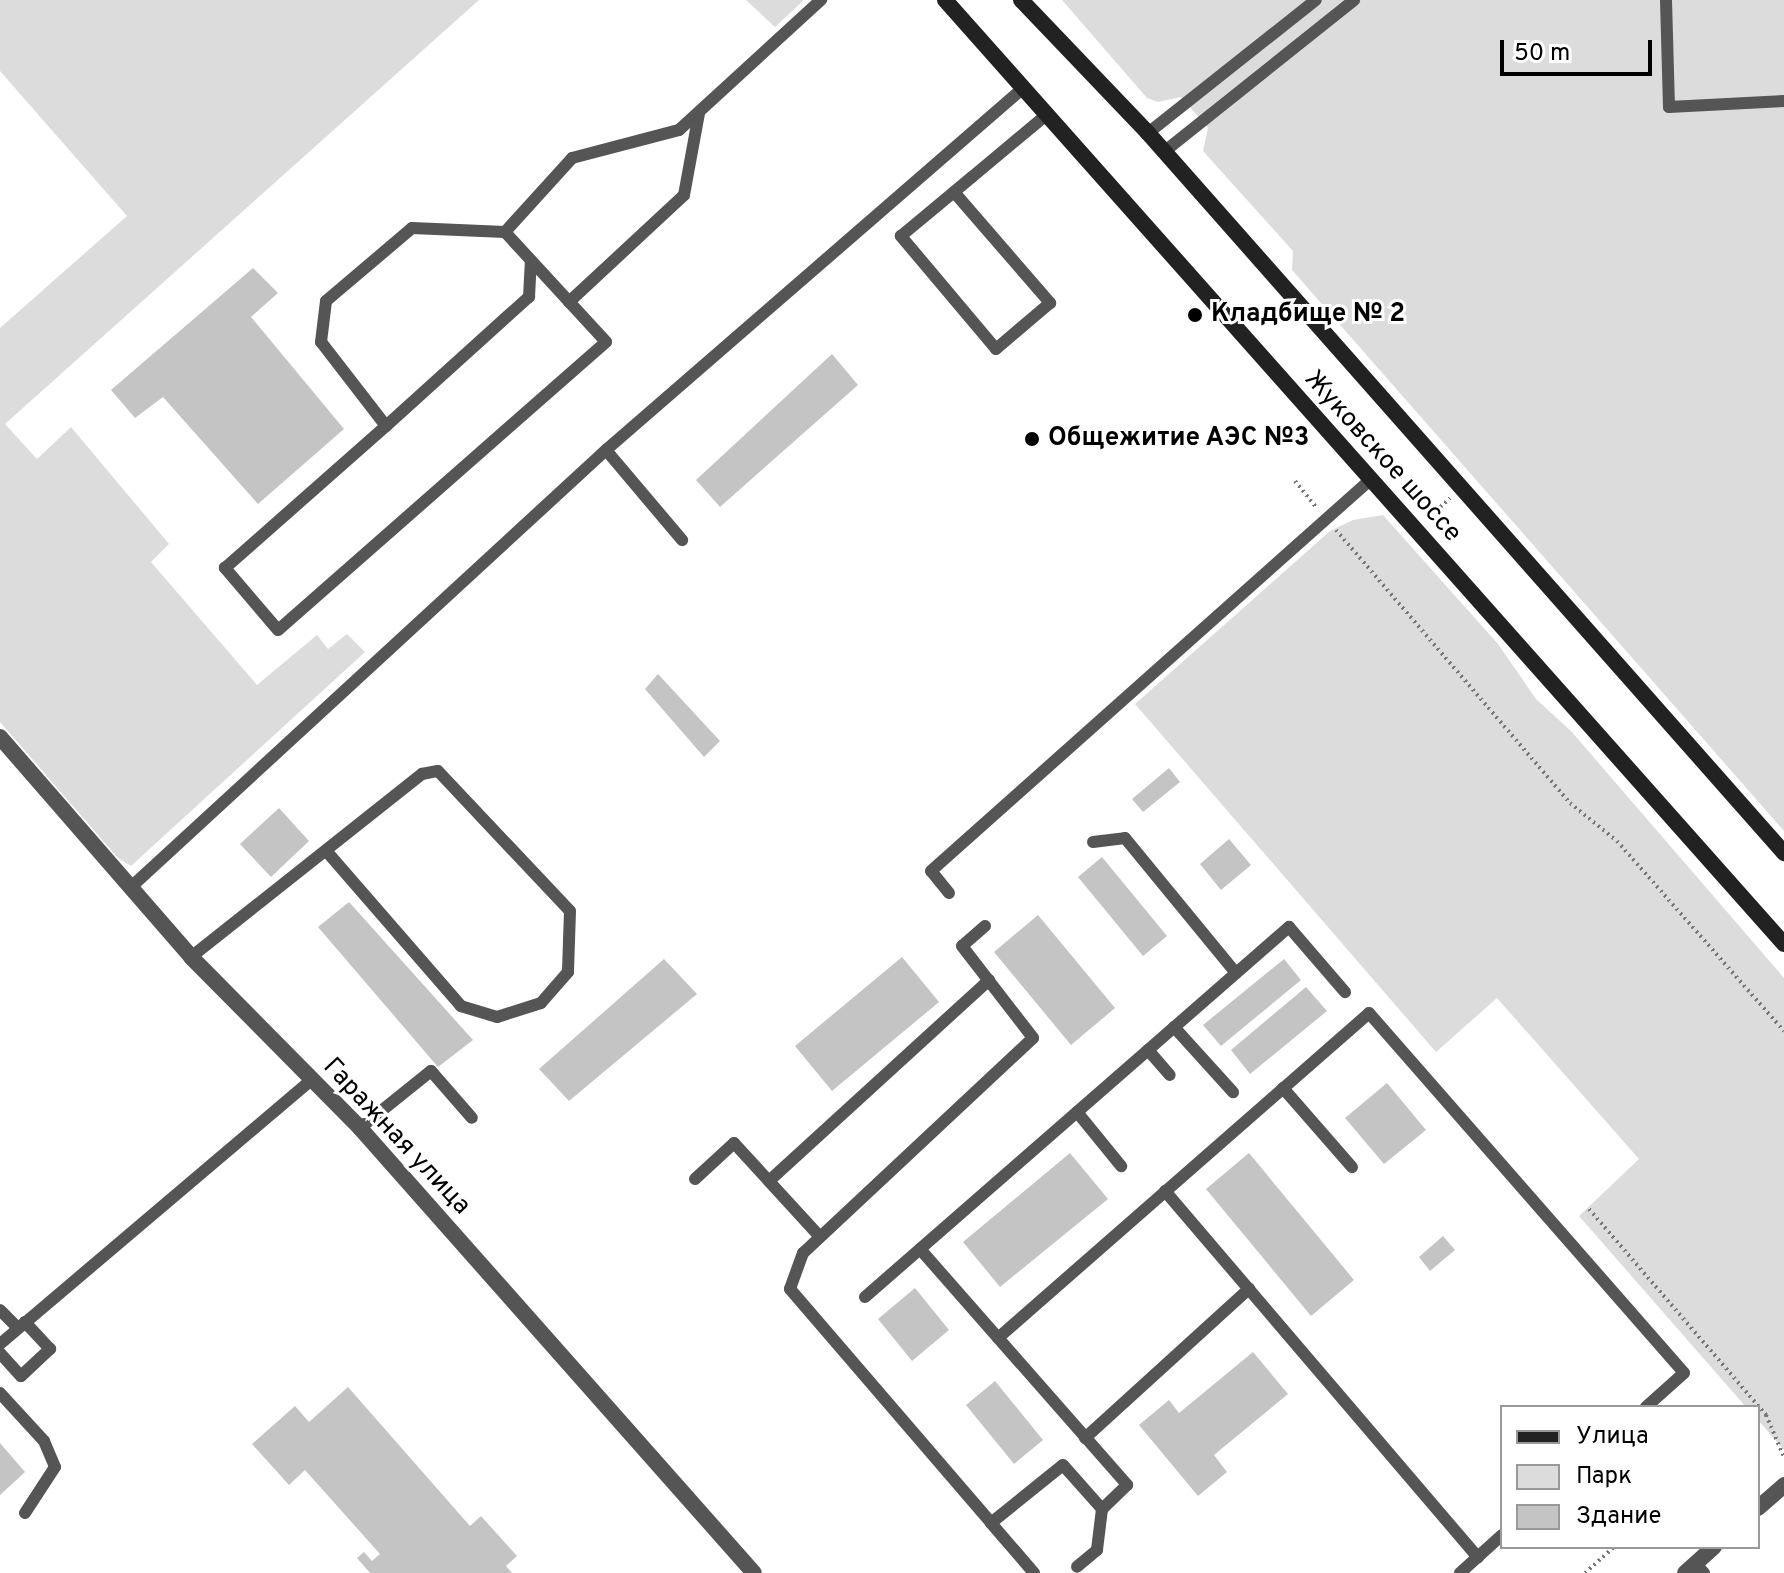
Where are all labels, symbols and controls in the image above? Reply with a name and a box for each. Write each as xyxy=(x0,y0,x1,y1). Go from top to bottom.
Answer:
scale bar xyxy=(1504,24,1656,74)
text: 50 m xyxy=(1514,39,1570,69)
place label: Кладбище № 2 xyxy=(1211,299,1405,331)
marker: Кладбище № 2 xyxy=(1186,306,1204,324)
street label: Жуковское шоссе xyxy=(1297,365,1467,549)
place label: Общежитие АЭС №3 xyxy=(1048,423,1310,455)
marker: Общежитие АЭС №3 xyxy=(1023,430,1041,448)
street label: Гаражная улица xyxy=(315,1052,477,1222)
legend xyxy=(1500,1405,1760,1549)
text: Улица xyxy=(1576,1422,1649,1452)
text: Парк xyxy=(1576,1462,1632,1492)
text: Здание xyxy=(1576,1502,1662,1532)

